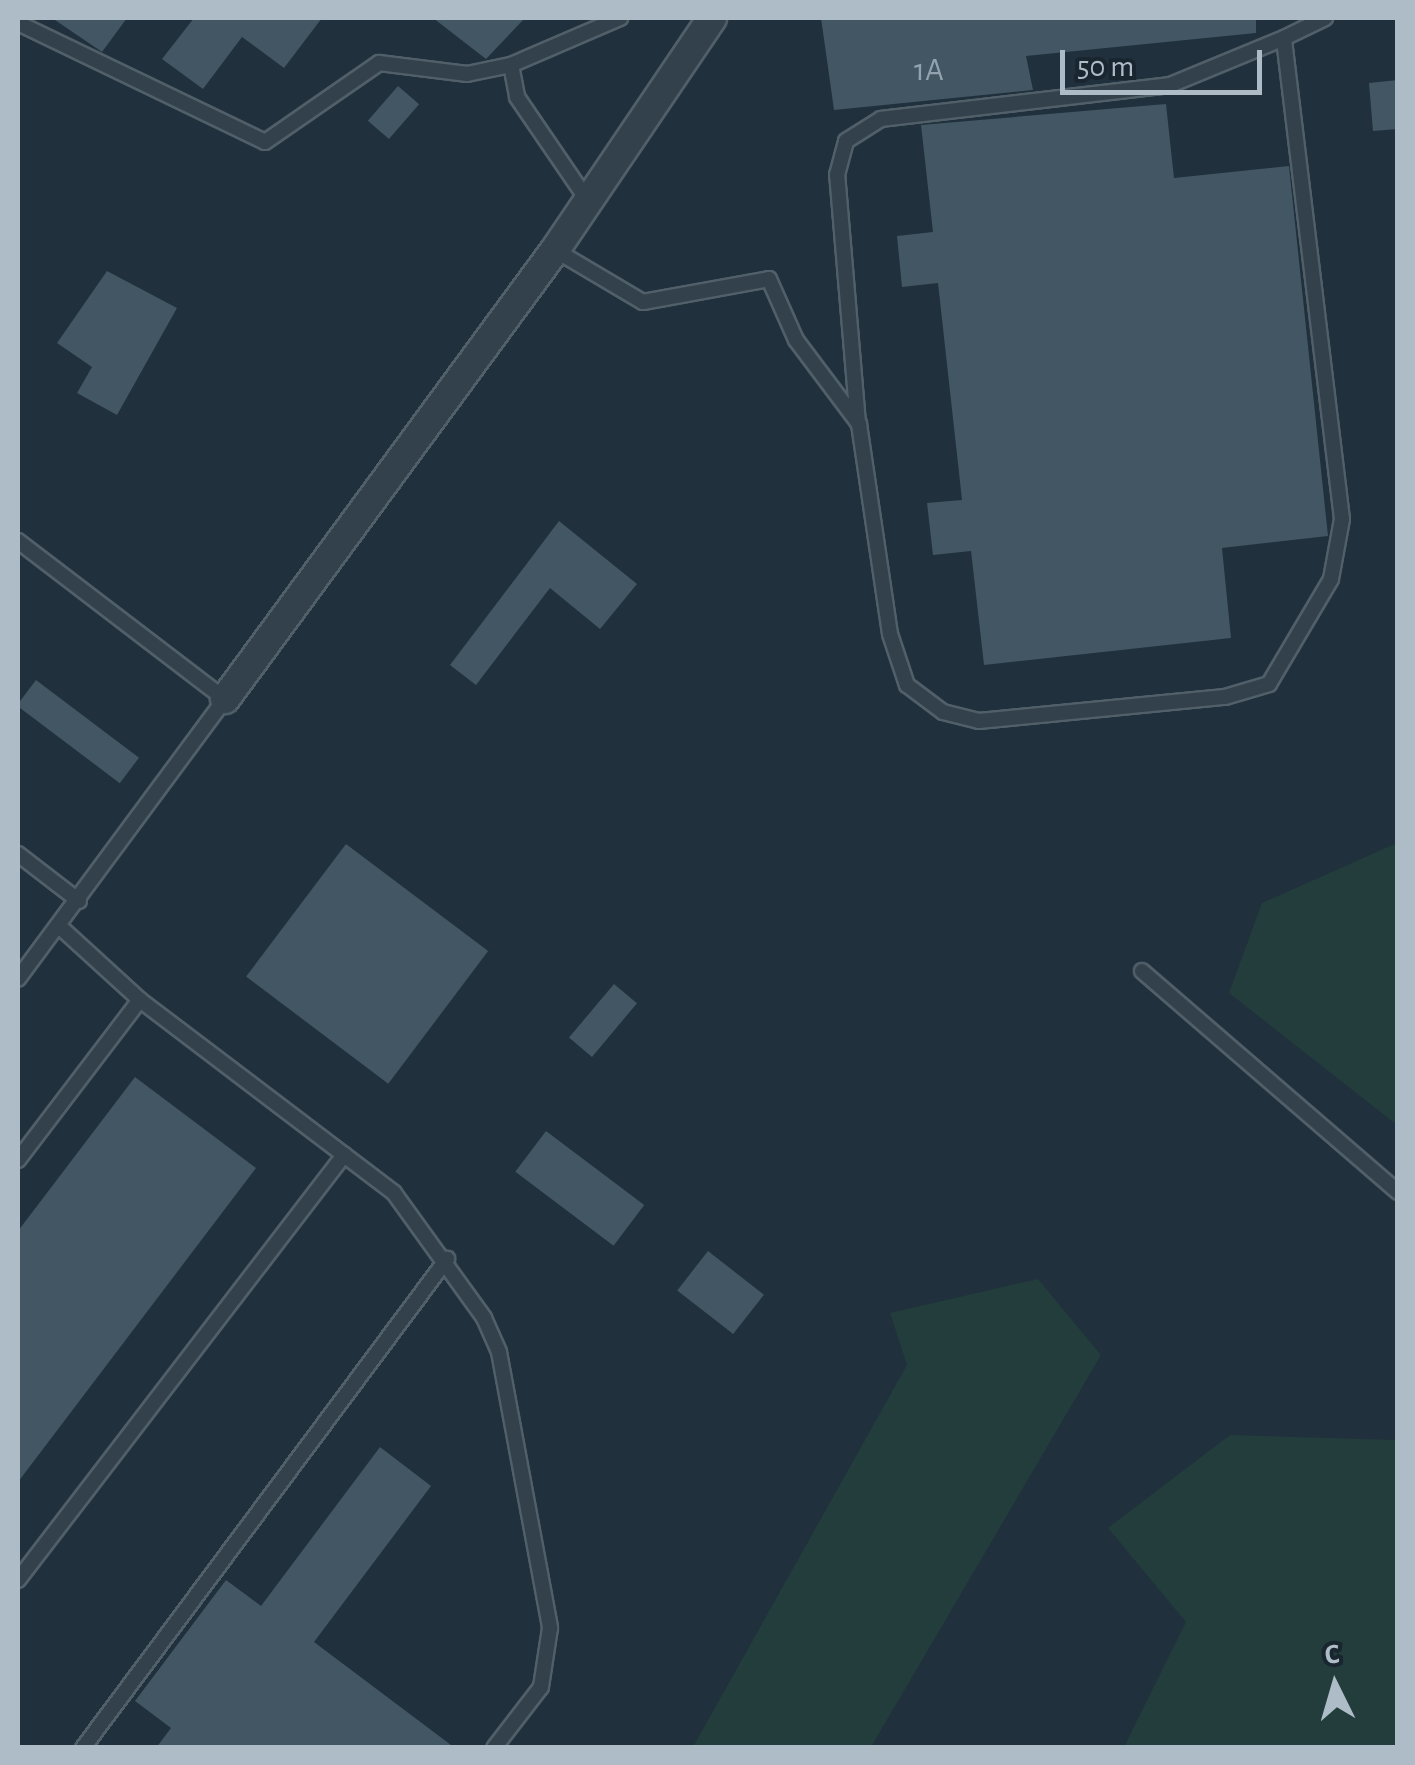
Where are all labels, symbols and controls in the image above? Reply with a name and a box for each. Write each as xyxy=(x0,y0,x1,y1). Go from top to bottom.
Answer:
scale bar xyxy=(1065,30,1268,92)
house number: 1А xyxy=(914,51,944,89)
text: 50 m xyxy=(1077,52,1134,82)
north arrow xyxy=(1285,1635,1385,1735)
text: С xyxy=(1323,1640,1341,1670)

